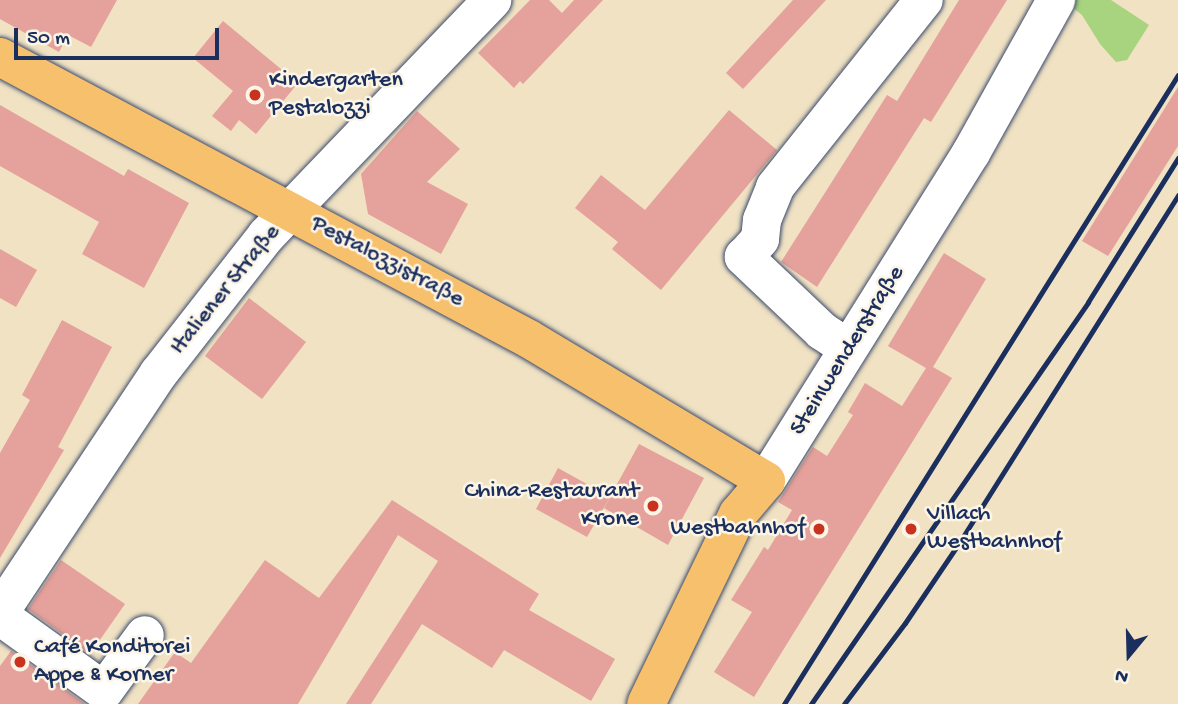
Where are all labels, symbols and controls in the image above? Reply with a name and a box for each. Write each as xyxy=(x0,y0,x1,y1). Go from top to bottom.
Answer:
scale bar xyxy=(18,14,222,58)
text: 50 m xyxy=(27,27,70,52)
place label: Kindergarten Pestalozzi xyxy=(269,67,403,123)
marker: Kindergarten Pestalozzi xyxy=(247,87,263,103)
street label: Pestalozzistraße xyxy=(306,210,468,314)
street label: Italiener Straße xyxy=(165,219,287,361)
street label: Steinwenderstraße xyxy=(784,261,912,441)
place label: China-Restaurant Krone xyxy=(464,478,639,534)
marker: China-Restaurant Krone xyxy=(645,498,661,514)
place label: Villach Westbahnhof xyxy=(927,501,1061,557)
place label: Westbahnhof xyxy=(671,515,805,543)
marker: Villach Westbahnhof xyxy=(901,519,921,539)
marker: Westbahnhof xyxy=(811,521,827,537)
north arrow xyxy=(1094,620,1164,690)
place label: Café Konditorei Appe & Korner xyxy=(34,634,190,690)
marker: Café Konditorei Appe & Korner xyxy=(12,654,28,670)
text: N xyxy=(1112,662,1132,688)

